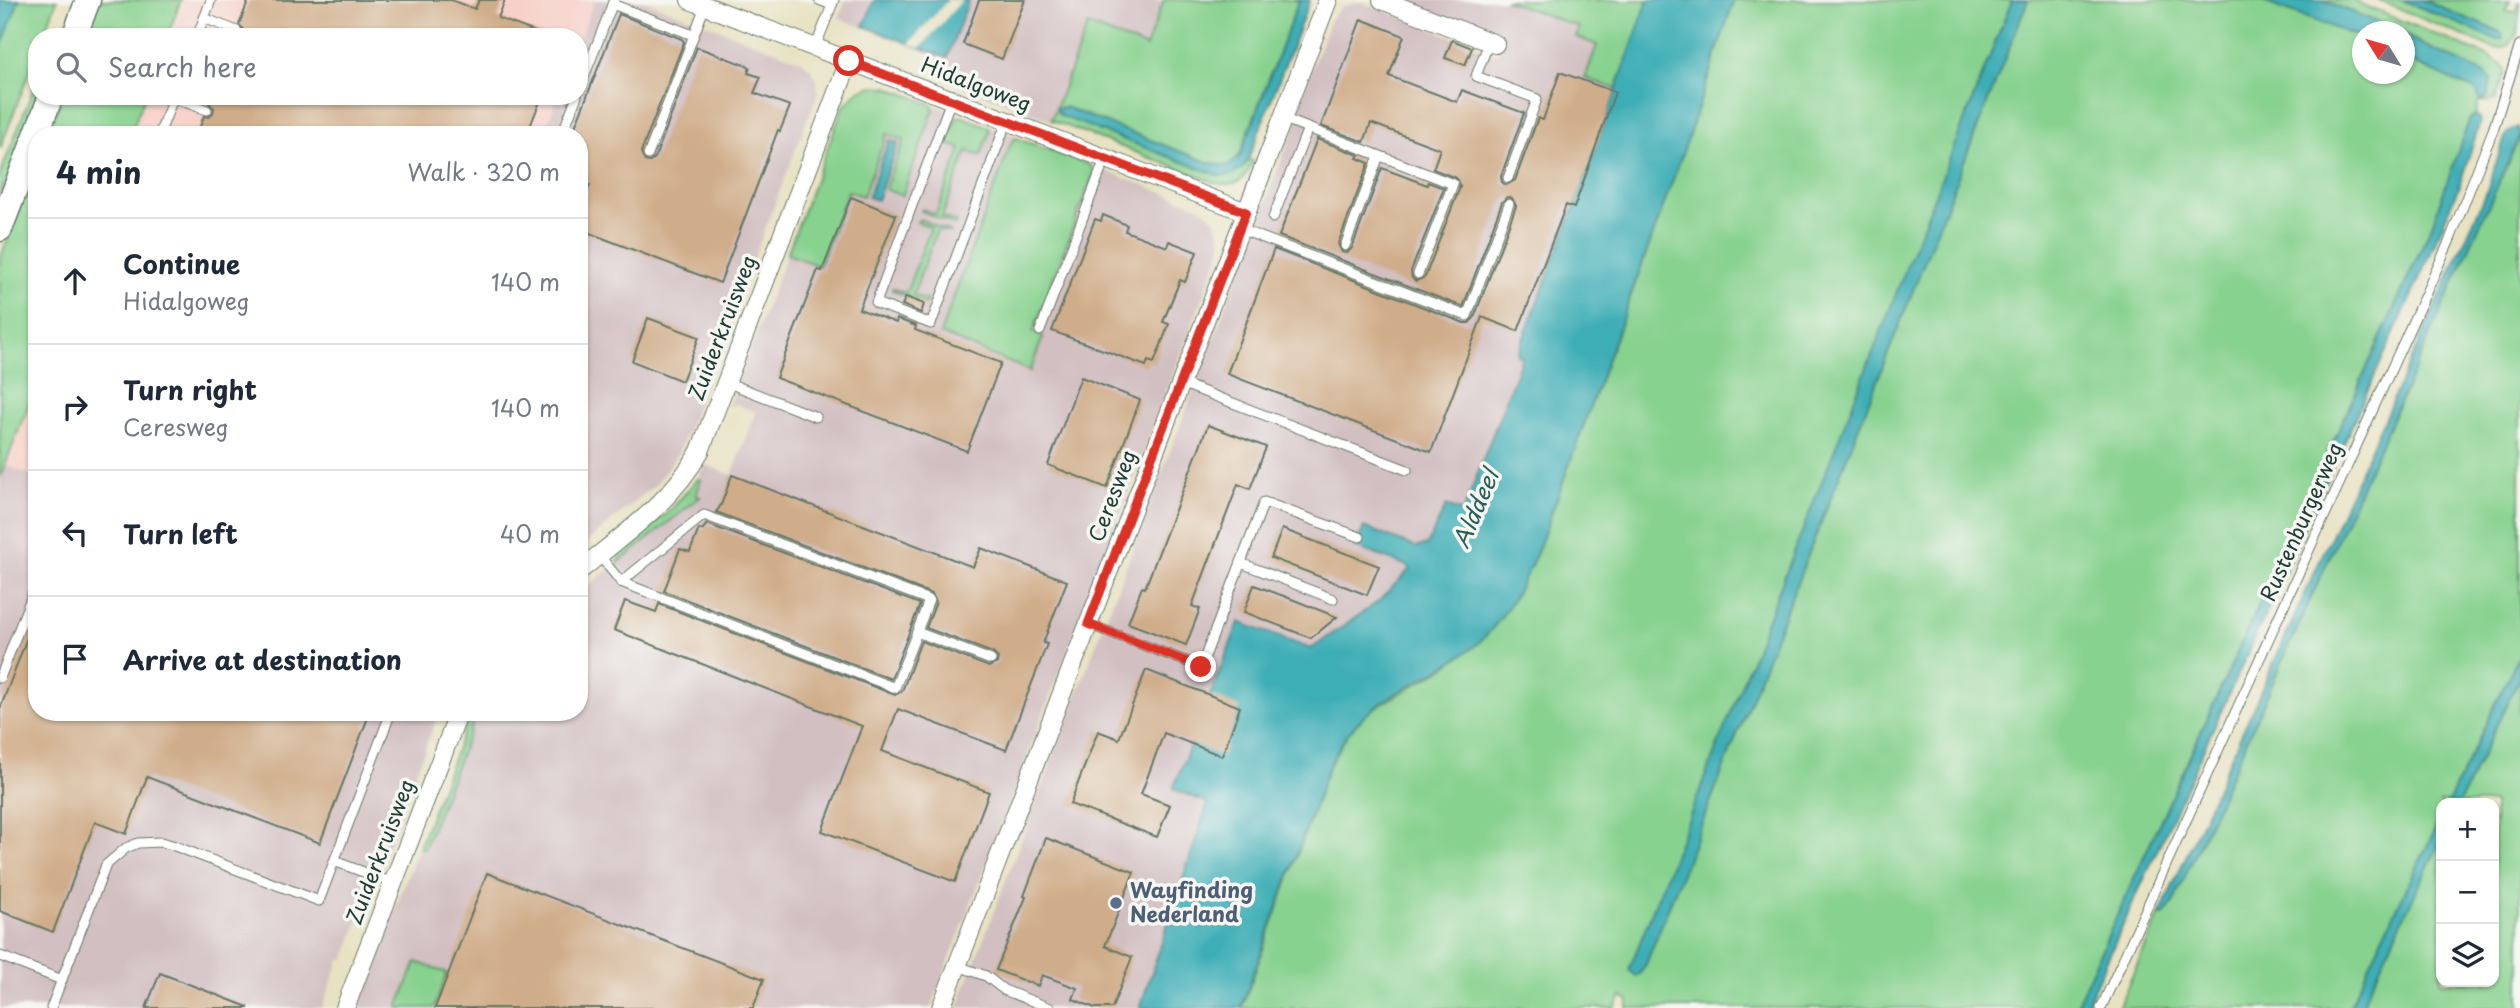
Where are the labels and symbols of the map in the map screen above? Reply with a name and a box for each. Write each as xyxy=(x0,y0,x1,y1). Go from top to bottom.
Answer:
north arrow xyxy=(2352,21,2415,84)
route start xyxy=(833,45,864,76)
street label: Hidalgoweg xyxy=(917,47,1036,119)
street label: Zuiderkruisweg xyxy=(679,250,764,405)
street label: Rustenburgerweg xyxy=(2251,436,2350,606)
street label: Ceresweg xyxy=(1079,445,1143,546)
water label: Alddeel xyxy=(1442,460,1508,553)
route end xyxy=(1185,651,1216,682)
street label: Zuiderkruisweg xyxy=(337,774,422,929)
place label: Wayfinding Nederland xyxy=(1130,873,1253,929)
marker: Wayfinding Nederland xyxy=(1108,895,1124,911)

